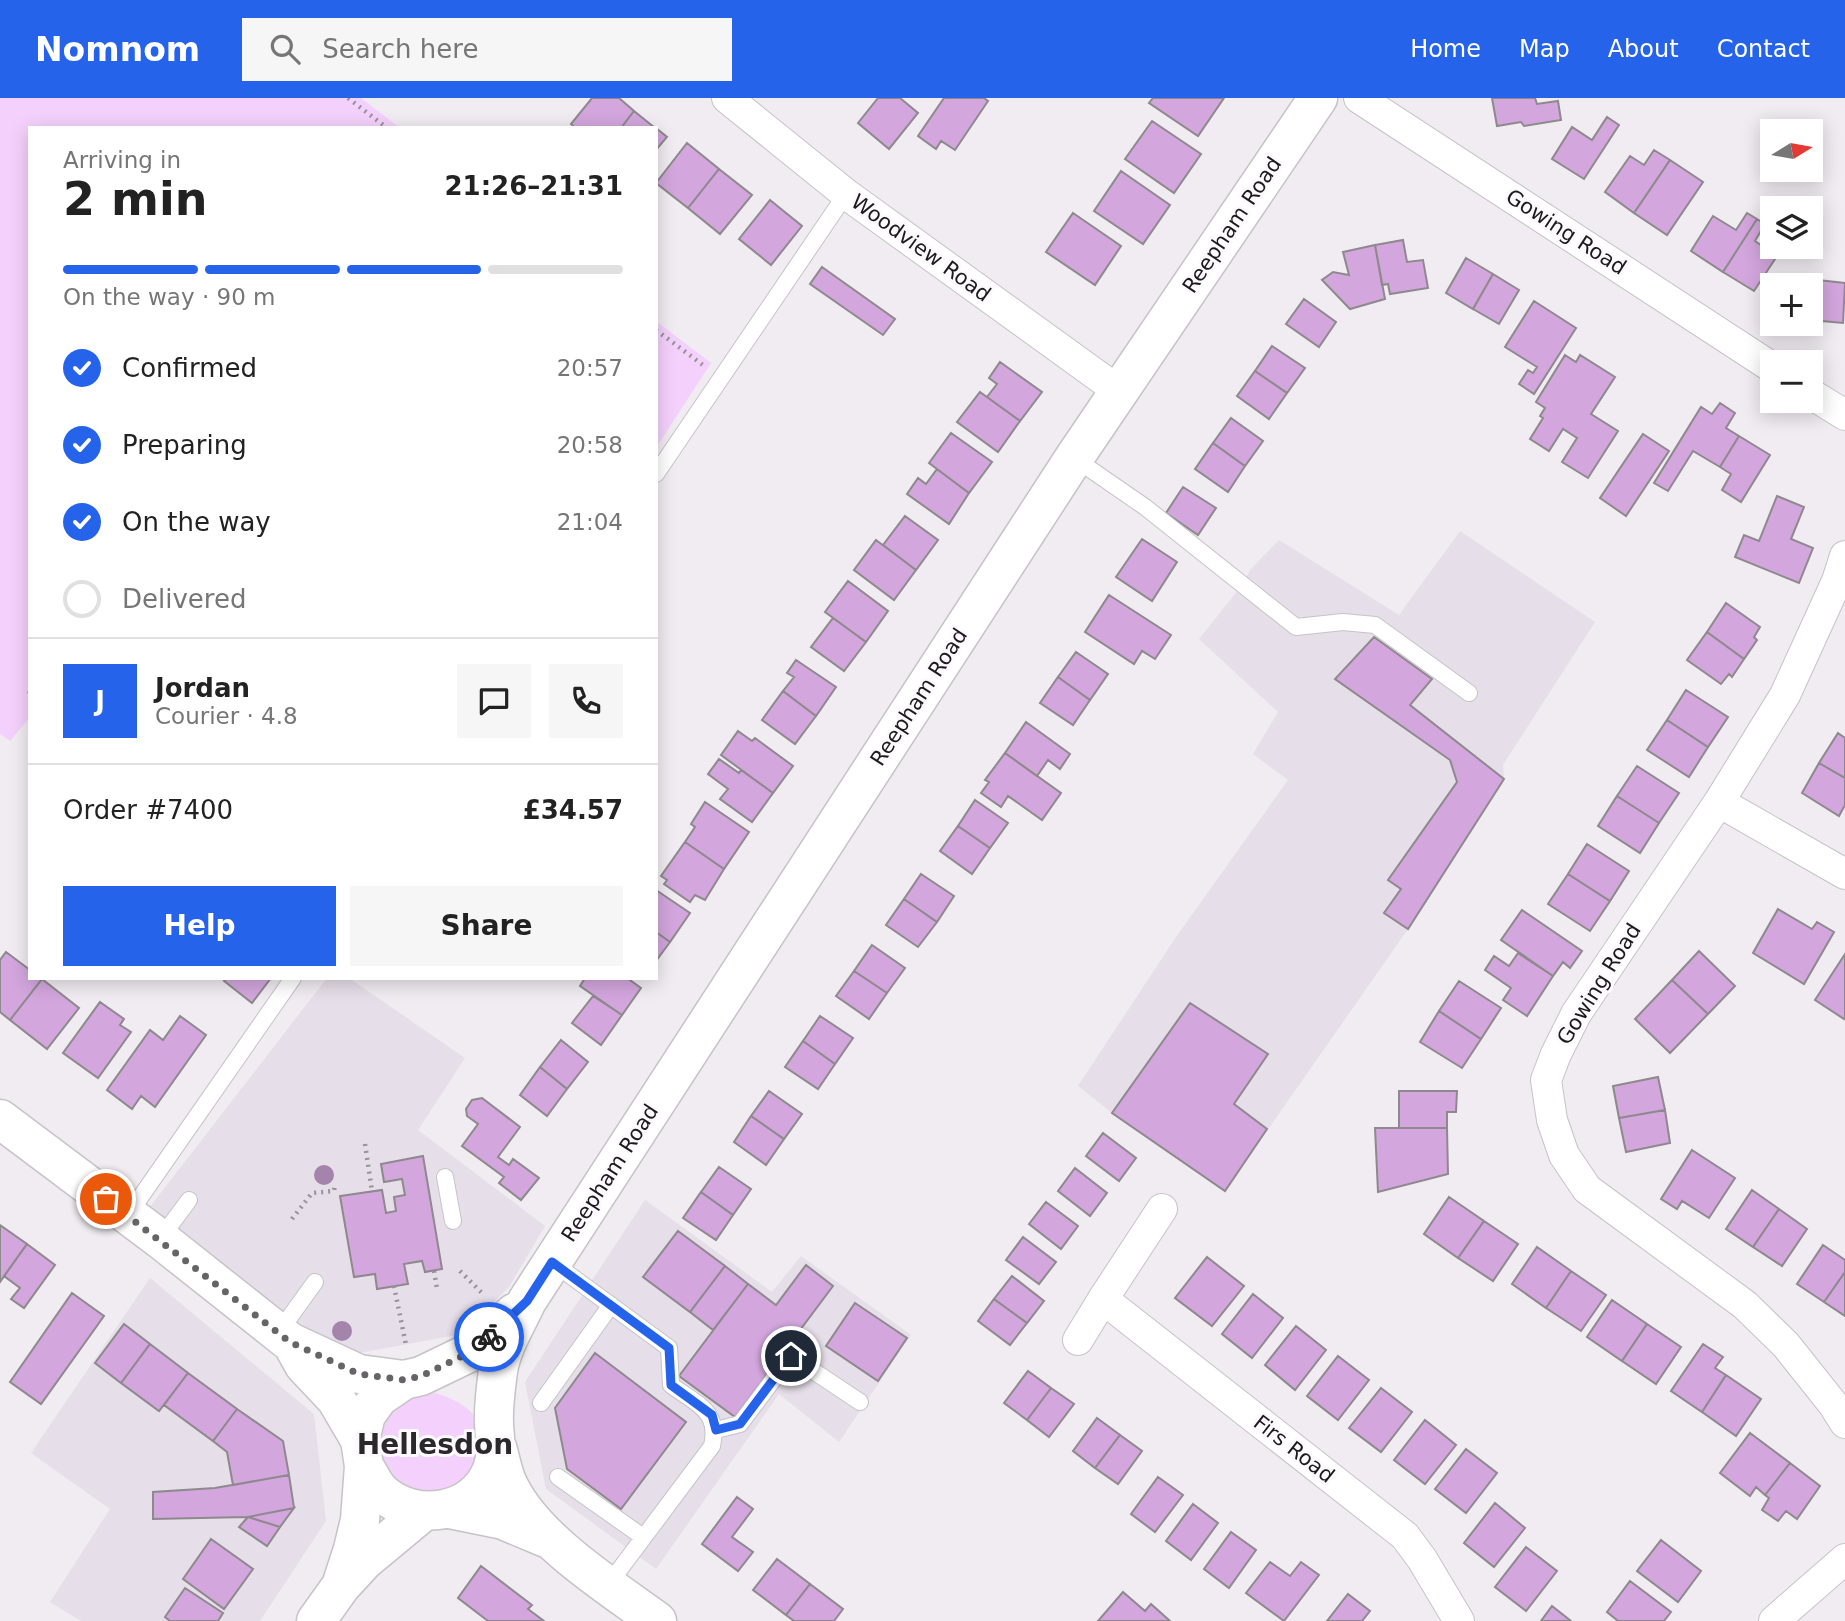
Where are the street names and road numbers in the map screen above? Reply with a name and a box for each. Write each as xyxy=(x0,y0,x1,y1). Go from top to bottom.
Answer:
street label: Reepham Road xyxy=(1178,152,1286,298)
street label: Gowing Road xyxy=(1502,184,1630,280)
street label: Woodview Road xyxy=(847,189,995,307)
street label: Reepham Road xyxy=(866,624,972,770)
street label: Gowing Road xyxy=(1552,919,1646,1049)
street label: Reepham Road xyxy=(557,1100,663,1246)
street label: Firs Road xyxy=(1249,1410,1339,1488)

